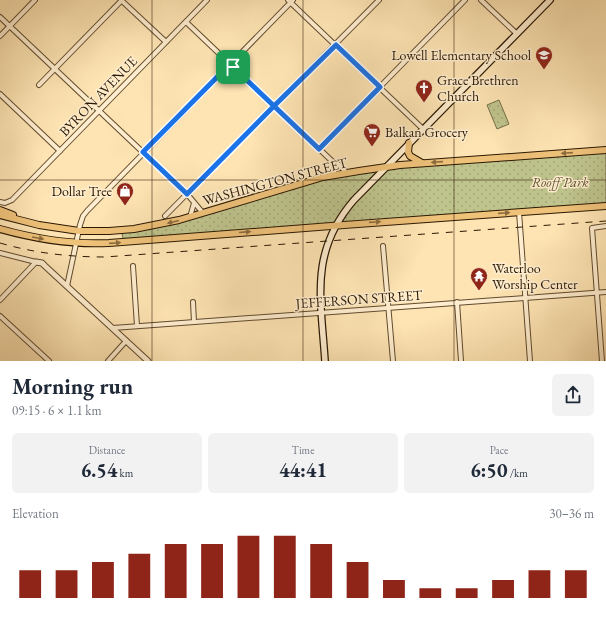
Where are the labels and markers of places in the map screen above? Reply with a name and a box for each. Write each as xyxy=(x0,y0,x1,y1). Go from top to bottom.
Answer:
school or university icon: Lowell Elementary School xyxy=(534,45,554,70)
place label: Lowell Elementary School xyxy=(391,46,532,64)
pin xyxy=(216,50,250,84)
place label: Grace Brethren Church xyxy=(437,71,519,105)
church icon: Grace Brethren Church xyxy=(414,78,434,103)
supermarket icon: Balkan Grocery xyxy=(362,122,382,147)
place label: Balkan Grocery xyxy=(385,123,469,141)
shop icon: Dollar Tree xyxy=(115,181,135,206)
place label: Dollar Tree xyxy=(52,182,113,200)
place label: Waterloo Worship Center xyxy=(492,259,578,293)
temple icon: Waterloo Worship Center xyxy=(469,266,489,291)

